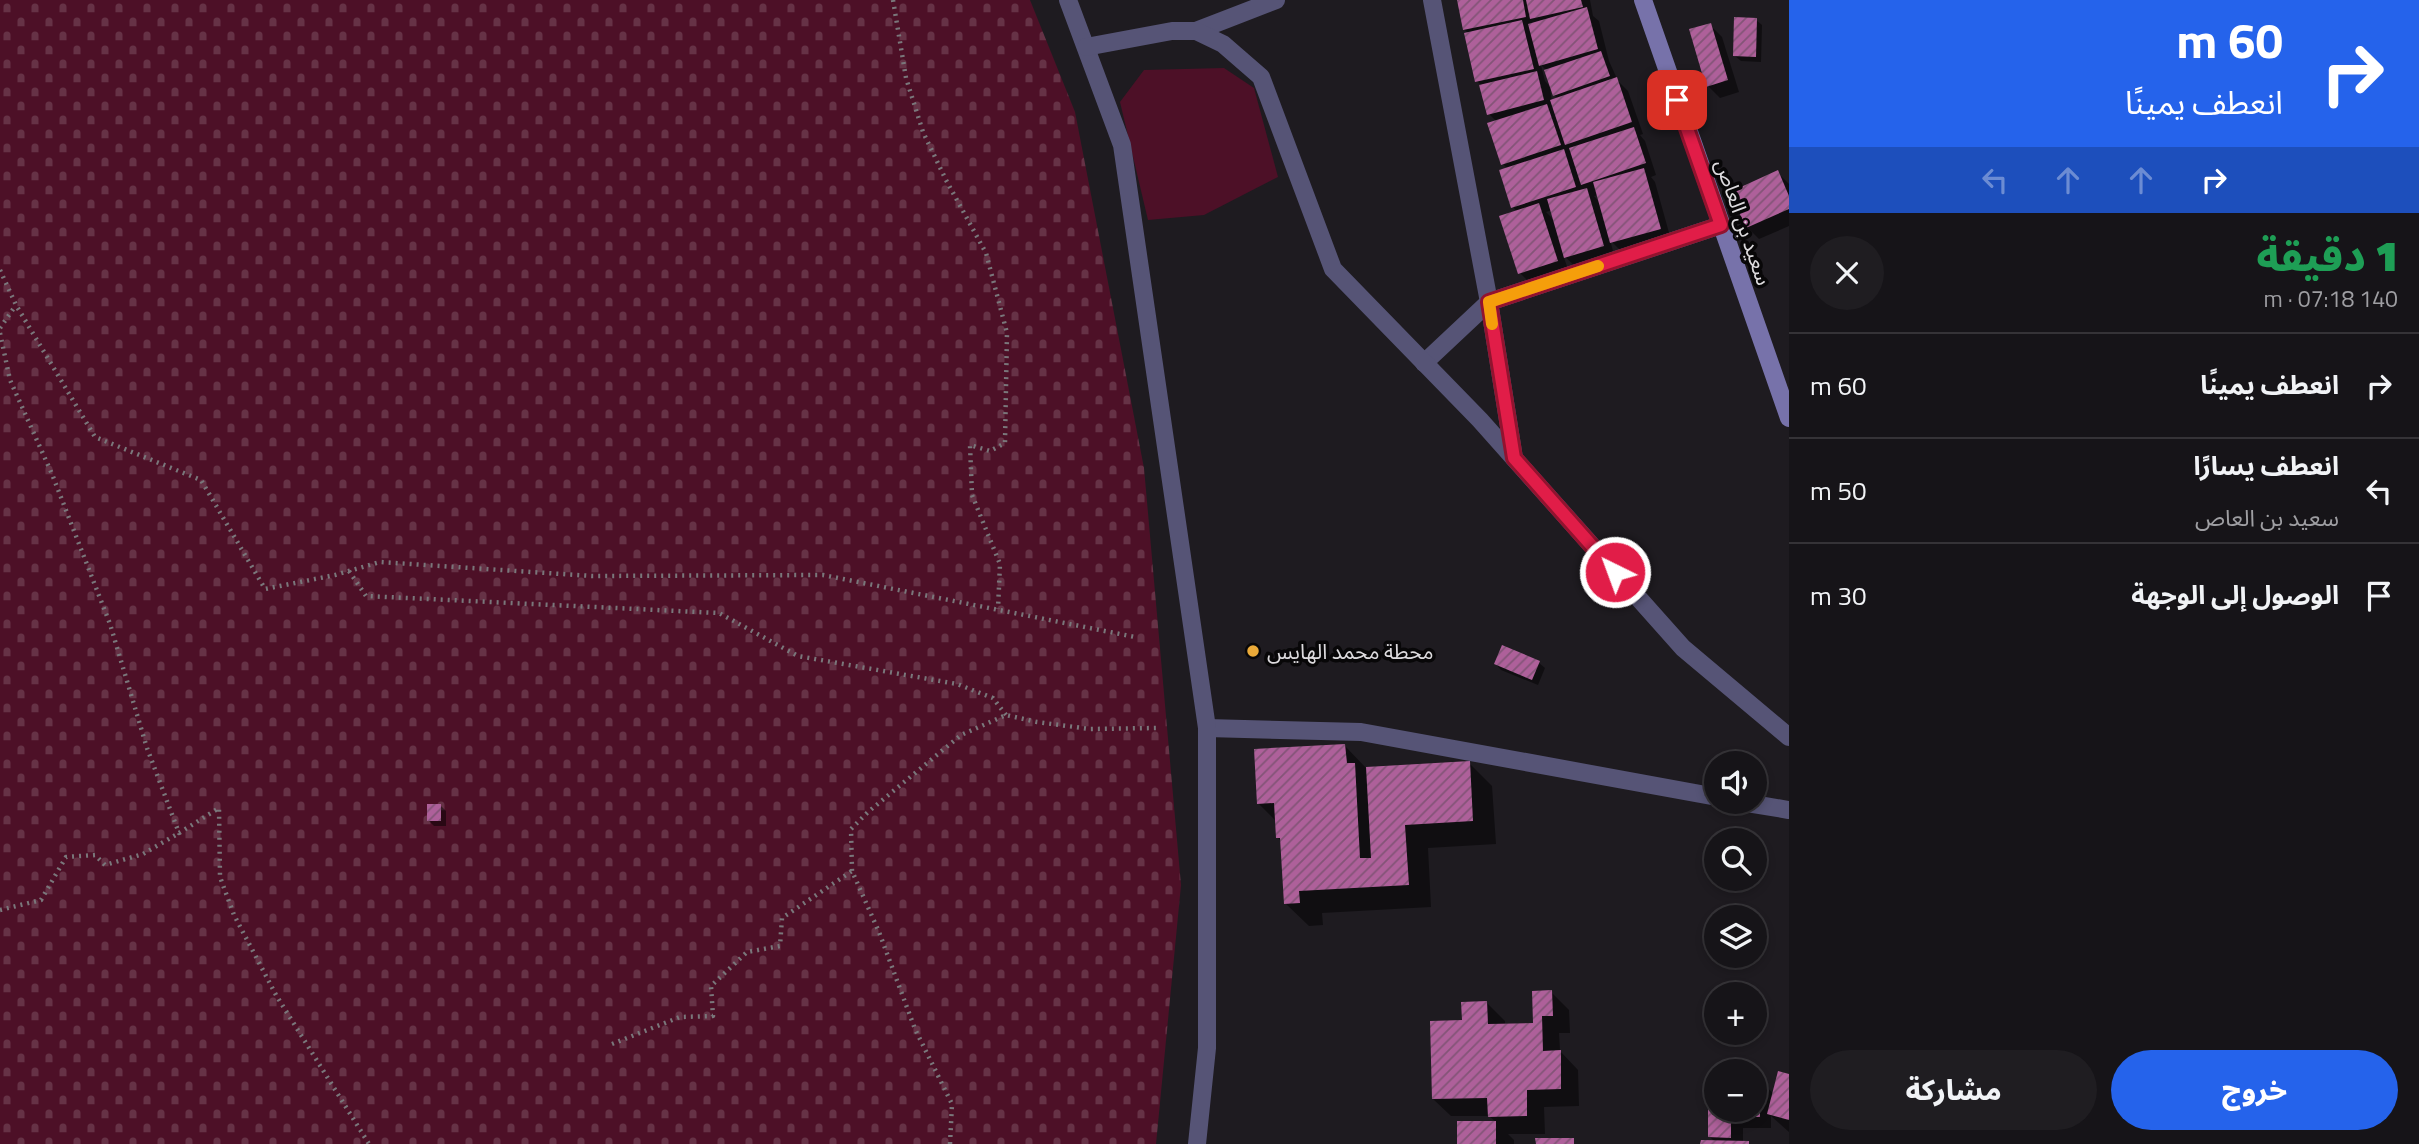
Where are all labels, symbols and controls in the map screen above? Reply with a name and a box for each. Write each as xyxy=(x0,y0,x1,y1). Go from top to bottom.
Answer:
text: 60 m xyxy=(2176,2,2283,77)
icon: right xyxy=(2307,28,2398,119)
pin xyxy=(1647,70,1707,130)
text: انعطف يمينًا xyxy=(2125,78,2283,126)
icon: arrive xyxy=(1658,81,1696,119)
street label: سعيد بن العاص xyxy=(1707,155,1781,289)
icon: left xyxy=(1976,161,2014,199)
icon: ahead xyxy=(2049,161,2087,199)
icon: ahead xyxy=(2122,161,2160,199)
icon: right xyxy=(2195,161,2233,199)
text: 1 دقيقة xyxy=(2256,223,2398,287)
button: close xyxy=(1810,236,1884,310)
text: 140 m · 07:18 xyxy=(2263,281,2398,316)
text: انعطف يمينًا xyxy=(2200,365,2339,404)
text: 60 m xyxy=(1810,366,1867,405)
icon: right xyxy=(2360,367,2398,405)
text: انعطف يسارًا xyxy=(2194,446,2339,485)
text: 50 m xyxy=(1810,471,1867,510)
icon: left xyxy=(2360,472,2398,510)
text: سعيد بن العاص xyxy=(2195,500,2339,535)
position arrow xyxy=(1578,535,1652,609)
text: الوصول إلى الوجهة xyxy=(2131,575,2339,614)
text: 30 m xyxy=(1810,576,1867,615)
icon: arrive xyxy=(2360,577,2398,615)
place label: محطة محمد الهايس xyxy=(1267,635,1434,667)
marker: محطة محمد الهايس xyxy=(1245,643,1261,659)
map controls xyxy=(1704,751,1767,1122)
button: sound xyxy=(1704,751,1767,814)
button: search xyxy=(1704,828,1767,891)
button: layers xyxy=(1704,905,1767,968)
button: + xyxy=(1704,982,1767,1045)
button: مشاركة xyxy=(1810,1050,2097,1130)
button: خروج xyxy=(2111,1050,2398,1130)
button: − xyxy=(1704,1059,1767,1122)

